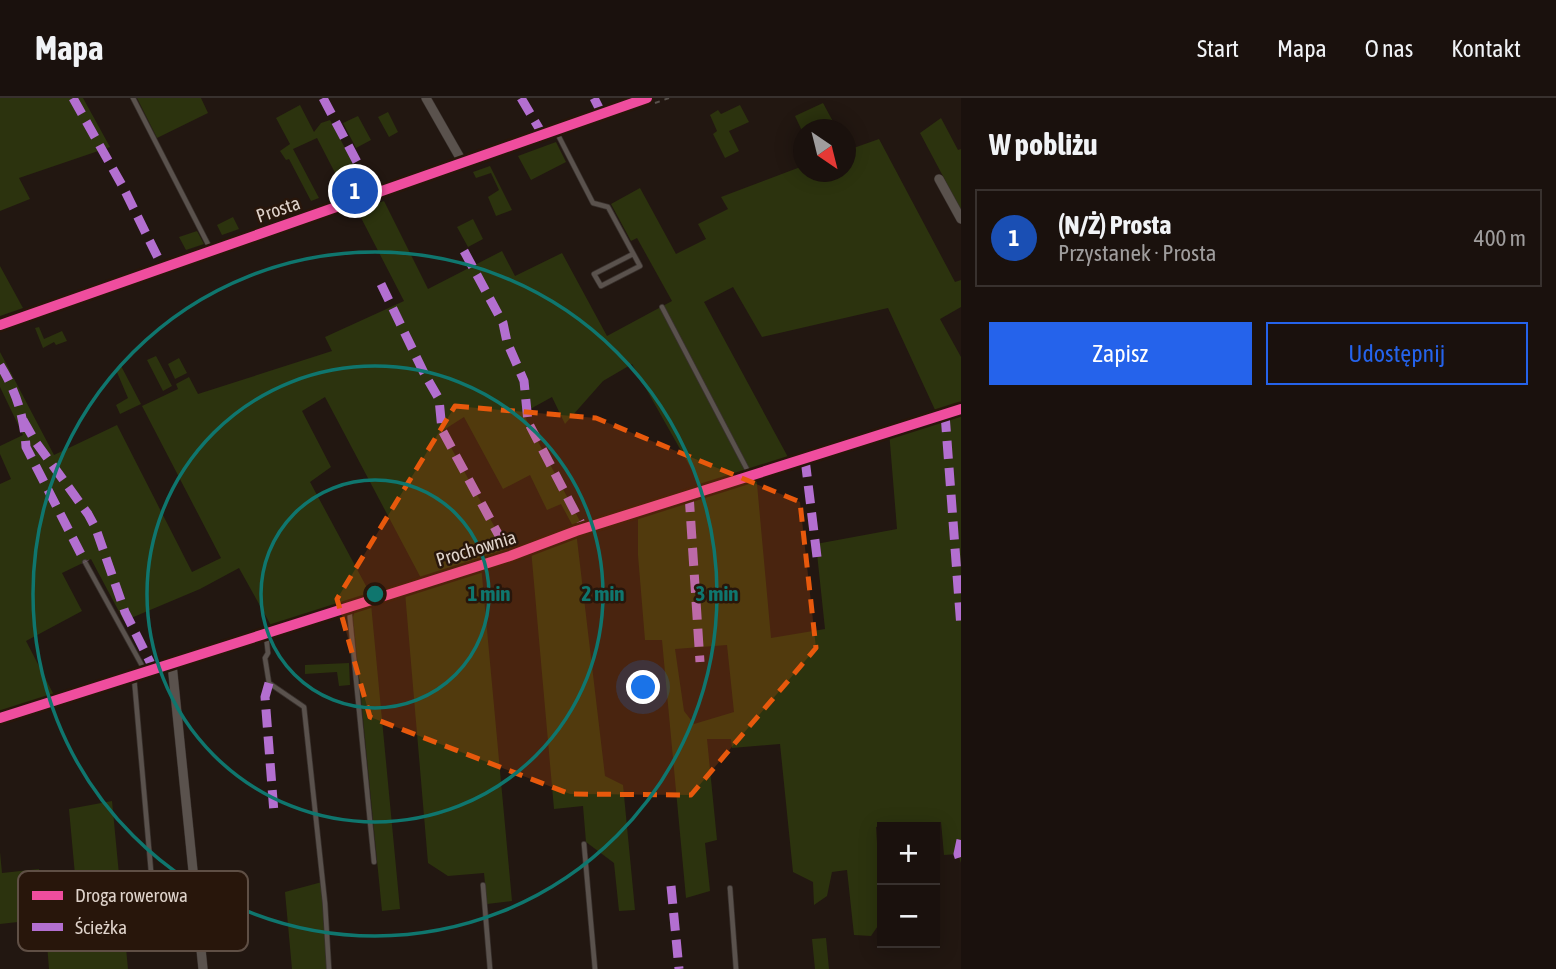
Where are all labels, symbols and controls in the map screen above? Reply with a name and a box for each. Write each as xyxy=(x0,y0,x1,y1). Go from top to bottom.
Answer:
text: Mapa xyxy=(35,29,103,67)
text: Start xyxy=(1197,35,1239,62)
text: Mapa xyxy=(1277,35,1327,62)
text: O nas xyxy=(1365,35,1413,62)
text: Kontakt xyxy=(1451,35,1521,62)
north arrow xyxy=(793,119,856,182)
text: W pobliżu xyxy=(989,127,1098,161)
pin: 1 xyxy=(332,165,378,217)
street label: Prosta xyxy=(253,191,303,227)
text: (N/Ż) Prosta xyxy=(1058,210,1171,240)
text: 1 xyxy=(1009,225,1019,251)
text: 400 m xyxy=(1474,225,1526,251)
text: Przystanek · Prosta xyxy=(1058,240,1217,266)
button: Zapisz xyxy=(989,322,1252,385)
button: Udostępnij xyxy=(1266,322,1528,385)
street label: Prochownia xyxy=(433,525,519,571)
text: 1 min xyxy=(468,581,510,605)
text: 2 min xyxy=(582,581,624,605)
text: 3 min xyxy=(696,581,738,605)
centre of rings xyxy=(363,582,387,606)
your location xyxy=(626,670,660,704)
map controls xyxy=(877,822,940,948)
button: + xyxy=(877,822,940,885)
legend xyxy=(18,871,248,951)
text: Droga rowerowa xyxy=(75,884,188,906)
button: − xyxy=(877,885,940,948)
text: Ścieżka xyxy=(75,916,127,938)

